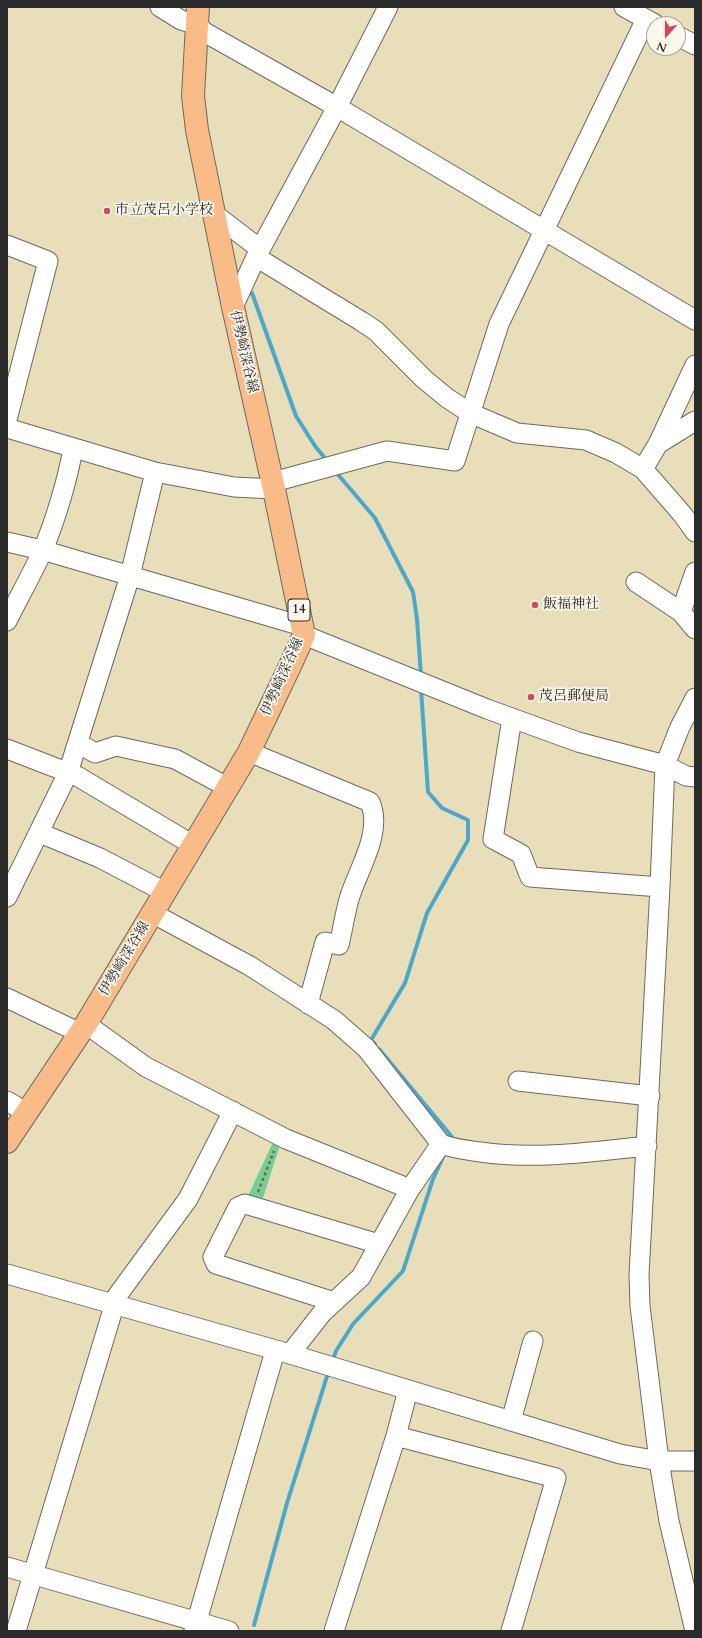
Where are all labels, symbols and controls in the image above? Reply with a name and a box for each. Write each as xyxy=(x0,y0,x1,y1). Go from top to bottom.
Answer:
north arrow xyxy=(646,16,686,56)
text: N xyxy=(655,38,669,55)
place label: 市立茂呂小学校 xyxy=(115,203,213,219)
marker: 市立茂呂小学校 xyxy=(102,206,112,216)
street label: 伊勢崎深谷線 xyxy=(225,309,261,395)
place label: 飯福神社 xyxy=(543,597,599,613)
road number: 14 xyxy=(288,599,310,621)
marker: 飯福神社 xyxy=(530,600,540,610)
street label: 伊勢崎深谷線 xyxy=(258,635,308,719)
place label: 茂呂郵便局 xyxy=(539,689,609,705)
marker: 茂呂郵便局 xyxy=(526,692,536,702)
street label: 伊勢崎深谷線 xyxy=(96,919,154,999)

